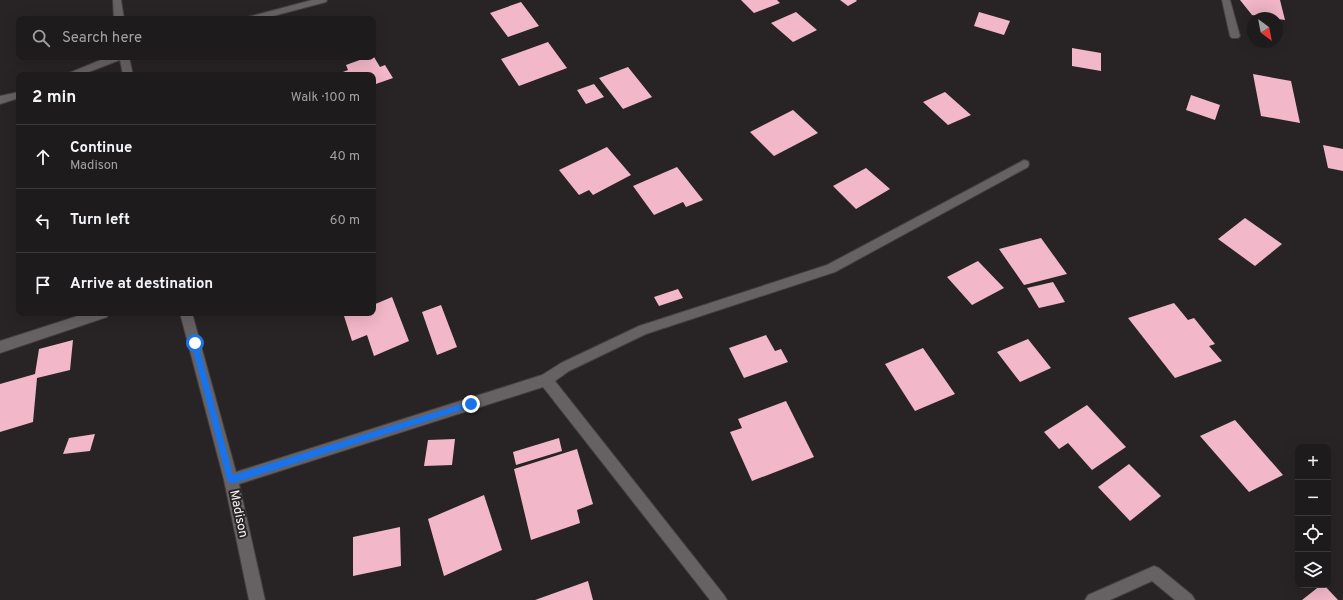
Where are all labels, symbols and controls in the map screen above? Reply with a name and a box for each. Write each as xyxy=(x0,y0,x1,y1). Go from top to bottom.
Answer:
north arrow xyxy=(1247,12,1283,48)
search box xyxy=(16,16,376,60)
icon: search xyxy=(30,27,52,49)
text: Search here xyxy=(62,29,142,48)
text: 2 min xyxy=(32,87,76,109)
text: Walk · 100 m xyxy=(291,90,360,106)
text: Continue xyxy=(70,139,132,158)
icon: ahead xyxy=(32,146,54,168)
text: 40 m xyxy=(330,149,360,165)
text: Madison xyxy=(70,158,118,174)
icon: left xyxy=(32,210,54,232)
text: Turn left xyxy=(70,211,130,230)
text: 60 m xyxy=(330,213,360,229)
icon: arrive xyxy=(32,274,54,296)
text: Arrive at destination xyxy=(70,275,213,294)
route start xyxy=(186,334,204,352)
route end xyxy=(462,395,480,413)
map controls xyxy=(1295,444,1331,588)
button: + xyxy=(1295,444,1331,480)
button: − xyxy=(1295,480,1331,516)
street label: Madison xyxy=(225,489,251,539)
button: locate xyxy=(1295,516,1331,552)
button: layers xyxy=(1295,552,1331,588)

